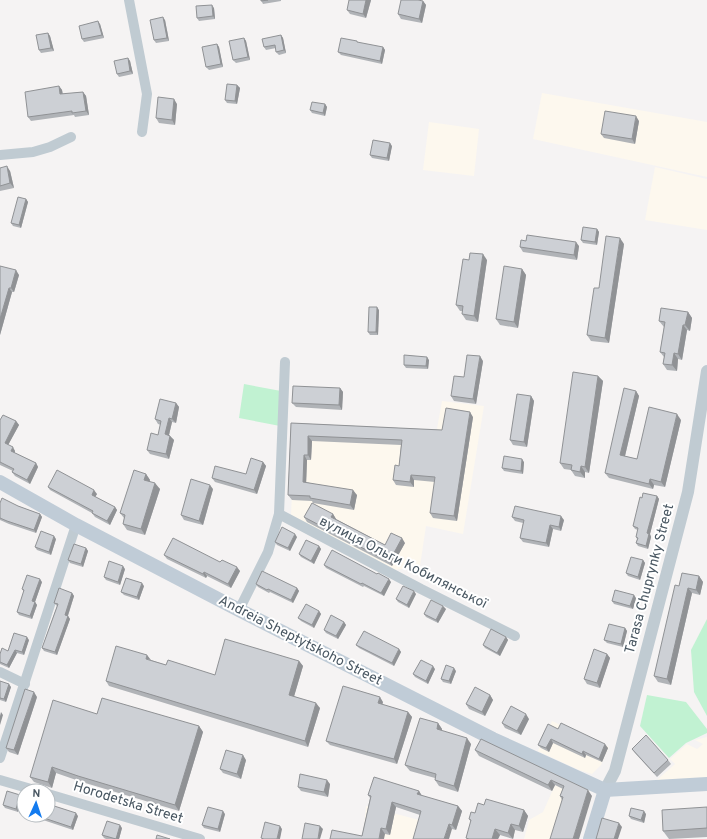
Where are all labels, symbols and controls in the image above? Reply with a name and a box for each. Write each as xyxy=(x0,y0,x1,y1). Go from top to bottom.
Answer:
street label: Tarasa Chuprynky Street xyxy=(622,502,678,656)
street label: вулиця Ольги Кобилянської xyxy=(316,513,490,613)
street label: Andreia Sheptytskoho Street xyxy=(215,592,385,690)
street label: Horodetska Street xyxy=(71,778,185,828)
north arrow xyxy=(16,783,56,823)
text: N xyxy=(32,787,41,801)

